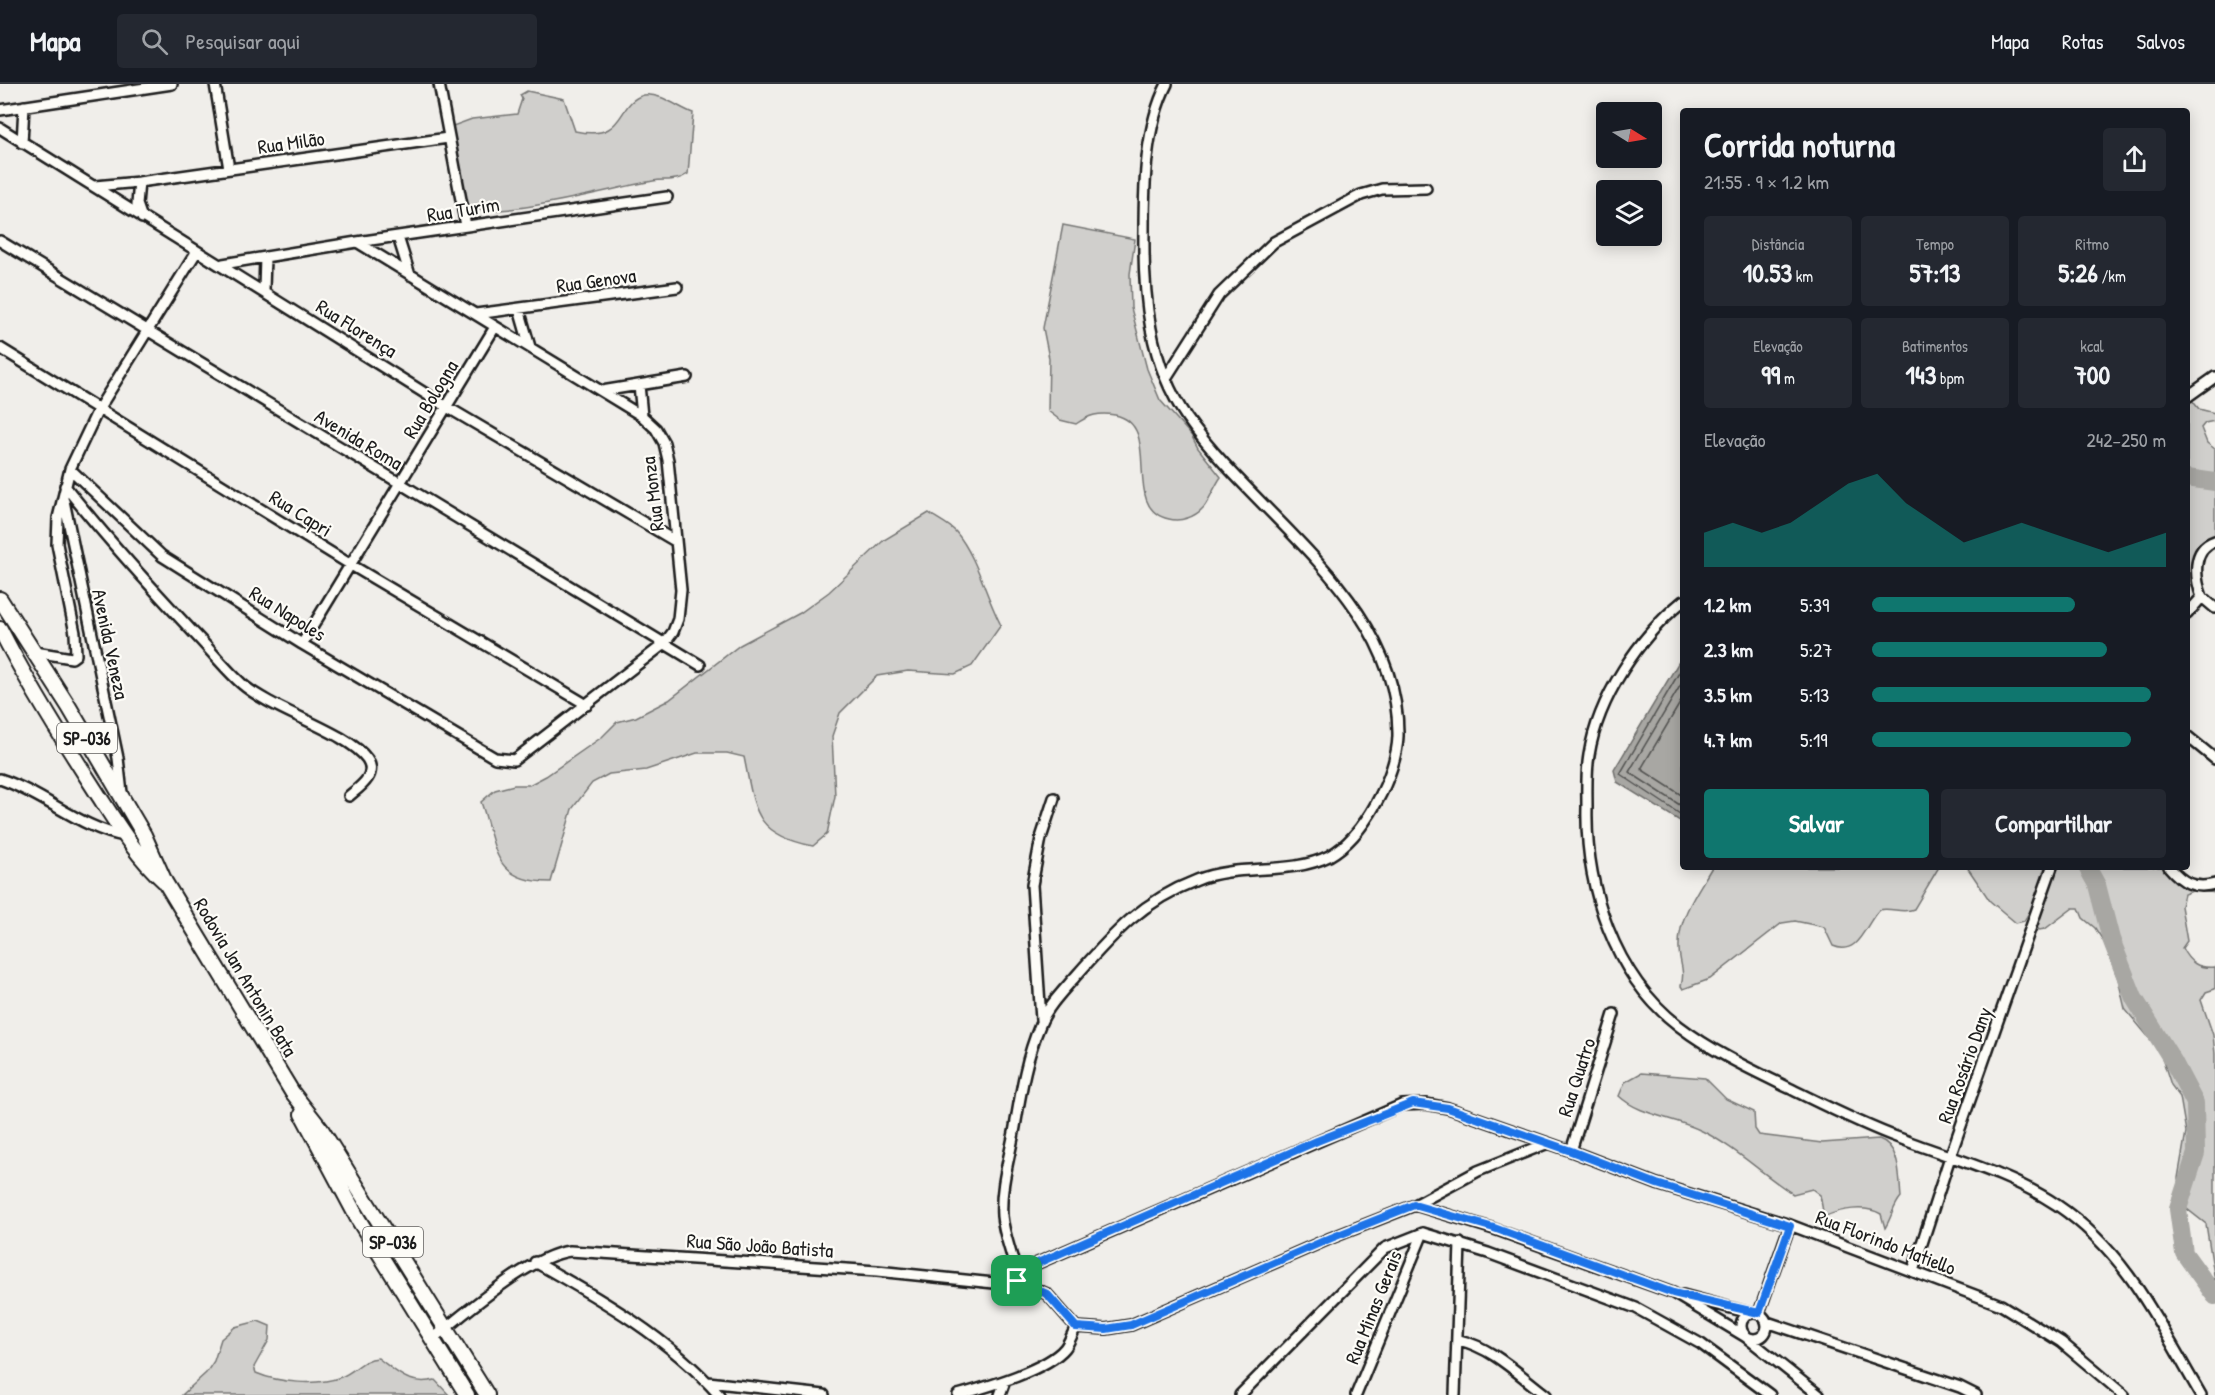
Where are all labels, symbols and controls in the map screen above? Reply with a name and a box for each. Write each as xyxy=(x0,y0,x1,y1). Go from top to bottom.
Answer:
search box xyxy=(117,14,537,68)
text: Mapa xyxy=(30,22,81,60)
icon: search xyxy=(138,25,171,58)
text: Pesquisar aqui xyxy=(186,26,301,56)
text: Mapa xyxy=(1991,27,2029,56)
text: Rotas xyxy=(2062,27,2104,56)
text: Salvos xyxy=(2137,27,2185,56)
north arrow xyxy=(1596,102,1662,168)
map controls xyxy=(1596,102,1662,246)
text: Corrida noturna xyxy=(1704,123,1895,167)
street label: Rua Milão xyxy=(256,124,326,160)
button: share xyxy=(2103,128,2166,191)
text: 21:55 · 9 × 1.2 km xyxy=(1704,168,1829,195)
button: layers xyxy=(1596,180,1662,246)
street label: Rua Turim xyxy=(425,190,501,228)
text: Distância xyxy=(1752,233,1804,255)
text: Tempo xyxy=(1916,233,1954,255)
text: Ritmo xyxy=(2075,233,2109,255)
text: 10.53 xyxy=(1743,255,1792,290)
text: 57:13 xyxy=(1910,255,1961,290)
text: 5:26 xyxy=(2058,255,2098,290)
street label: Rua Genova xyxy=(554,261,638,299)
text: km xyxy=(1792,265,1813,287)
text: /km xyxy=(2098,265,2126,287)
street label: Rua Florença xyxy=(311,293,403,364)
text: Elevação xyxy=(1753,335,1803,357)
text: Batimentos xyxy=(1902,335,1968,357)
text: kcal xyxy=(2080,335,2104,357)
street label: Rua Bologna xyxy=(396,355,464,443)
text: 99 xyxy=(1761,357,1780,392)
text: 143 xyxy=(1906,357,1936,392)
text: 700 xyxy=(2074,357,2110,392)
text: m xyxy=(1780,367,1795,389)
text: bpm xyxy=(1936,367,1964,389)
street label: Avenida Roma xyxy=(310,402,408,476)
text: Elevação xyxy=(1704,426,1766,453)
text: 242–250 m xyxy=(2086,426,2166,453)
street label: Rua Monza xyxy=(634,455,670,533)
street label: Rua Capri xyxy=(265,483,337,543)
street label: Rua Napoles xyxy=(245,579,332,647)
street label: Avenida Veneza xyxy=(86,586,136,702)
text: 1.2 km xyxy=(1704,591,1751,618)
text: 5:39 xyxy=(1800,591,1829,618)
text: 2.3 km xyxy=(1704,636,1753,663)
text: 5:27 xyxy=(1800,636,1832,663)
text: 3.5 km xyxy=(1704,681,1752,708)
text: 5:13 xyxy=(1800,681,1829,708)
road number: SP-036 xyxy=(57,723,117,753)
text: 4.7 km xyxy=(1704,726,1752,753)
text: 5:19 xyxy=(1800,726,1828,753)
button: Salvar xyxy=(1704,789,1929,858)
button: Compartilhar xyxy=(1941,789,2166,858)
street label: Rodovia Jan Antonin Bata xyxy=(188,893,304,1061)
street label: Rua Rosário Dany xyxy=(1930,1003,1998,1127)
street label: Rua Quatro xyxy=(1551,1034,1601,1120)
street label: Rua Florindo Matiello xyxy=(1812,1203,1960,1281)
street label: Rua São João Batista xyxy=(686,1226,834,1264)
road number: SP-036 xyxy=(363,1227,423,1257)
street label: Rua Minas Gerais xyxy=(1338,1246,1408,1368)
pin xyxy=(991,1255,1042,1306)
icon: arrive xyxy=(1000,1264,1033,1297)

